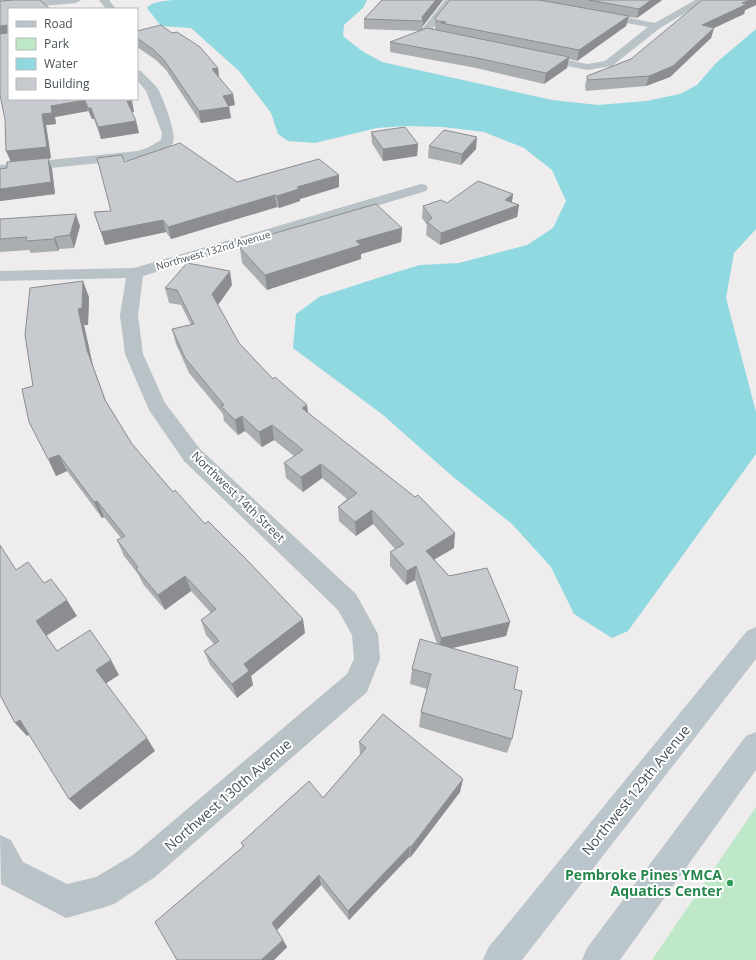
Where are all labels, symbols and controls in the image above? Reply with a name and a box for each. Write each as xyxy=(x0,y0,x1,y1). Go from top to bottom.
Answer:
legend xyxy=(8,8,138,100)
text: Road xyxy=(44,15,73,32)
text: Park xyxy=(44,35,70,52)
text: Water xyxy=(44,55,78,72)
text: Building xyxy=(44,75,90,92)
street label: Northwest 132nd Avenue xyxy=(154,227,272,273)
street label: Northwest 14th Street xyxy=(188,447,289,546)
street label: Northwest 129th Avenue xyxy=(577,721,694,859)
street label: Northwest 130th Avenue xyxy=(160,734,295,855)
place label: Pembroke Pines YMCA Aquatics Center xyxy=(565,865,723,900)
marker: Pembroke Pines YMCA Aquatics Center xyxy=(725,878,735,888)

